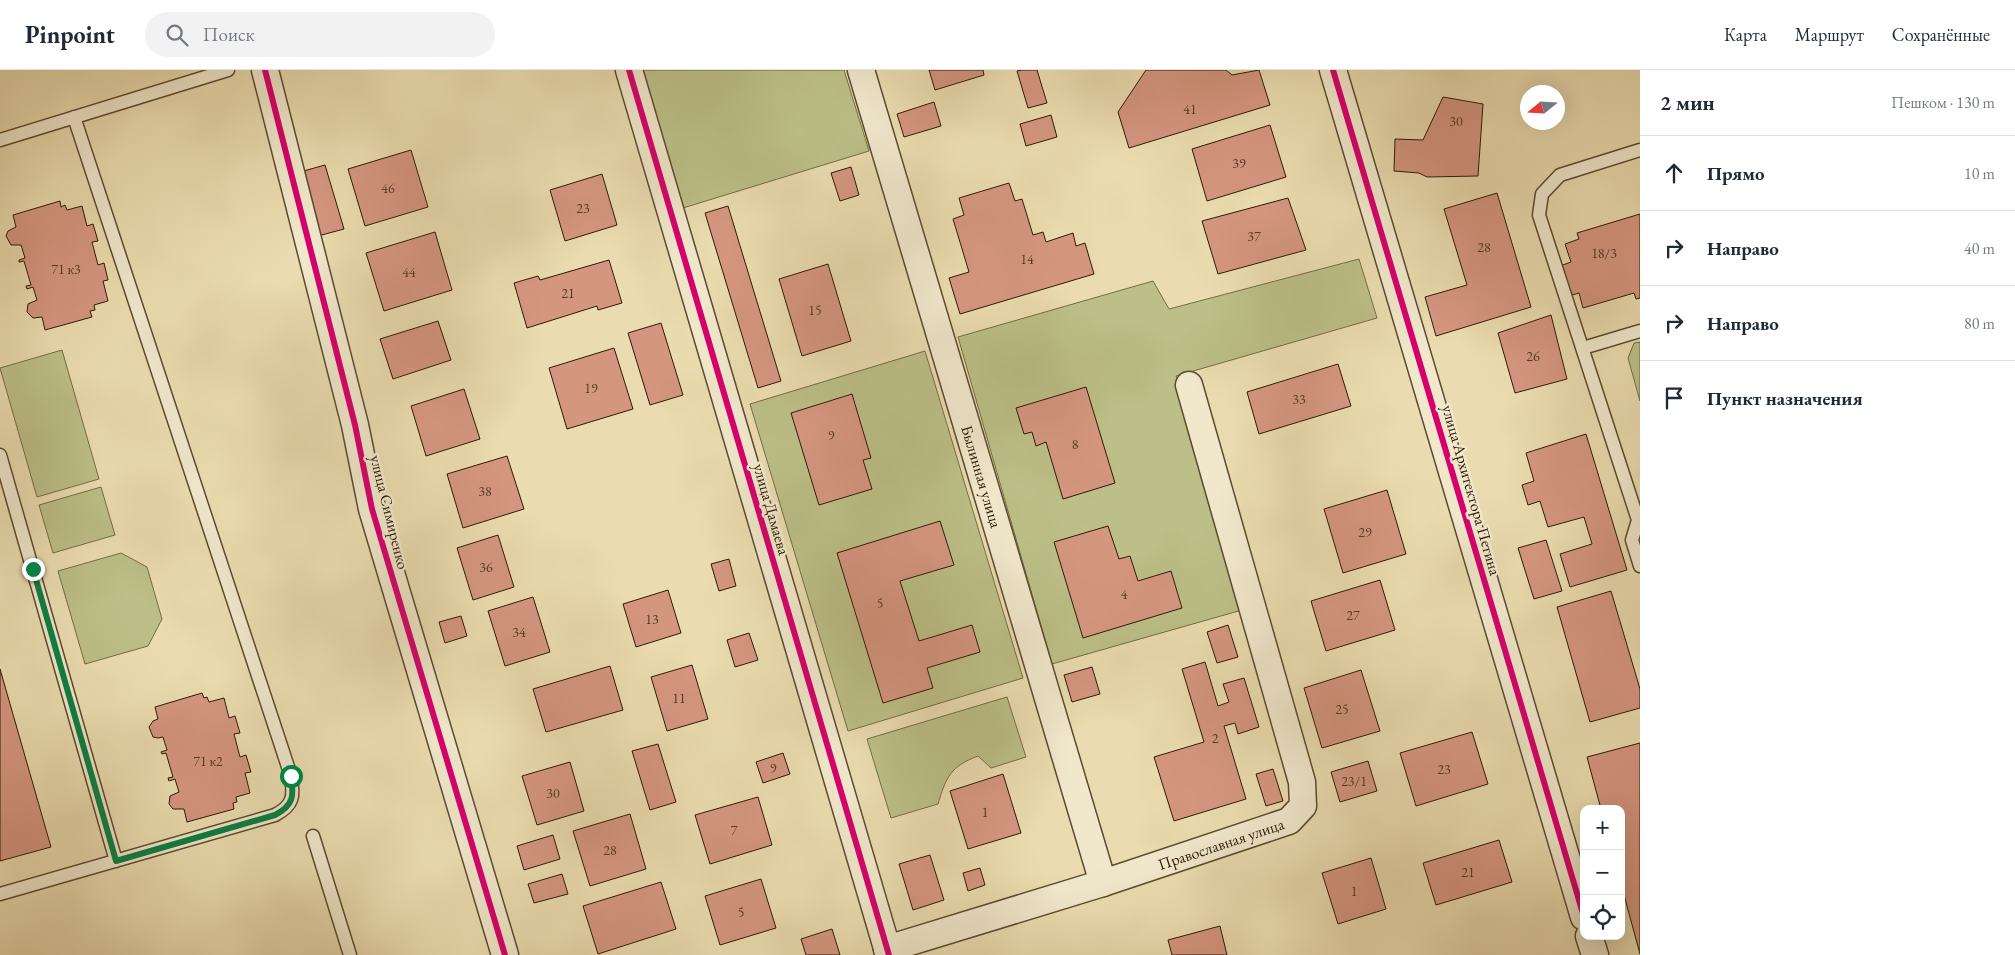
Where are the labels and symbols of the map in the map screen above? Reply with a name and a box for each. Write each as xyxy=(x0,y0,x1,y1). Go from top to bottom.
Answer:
north arrow xyxy=(1520,85,1565,130)
house number: 41 xyxy=(1183,100,1197,118)
house number: 30 xyxy=(1449,112,1463,130)
house number: 39 xyxy=(1232,154,1246,172)
house number: 46 xyxy=(381,179,395,197)
house number: 23 xyxy=(576,199,590,217)
house number: 37 xyxy=(1247,227,1261,245)
house number: 28 xyxy=(1477,238,1491,256)
house number: 18/3 xyxy=(1591,244,1617,262)
house number: 14 xyxy=(1020,250,1034,268)
house number: 71 к3 xyxy=(51,260,81,278)
house number: 44 xyxy=(402,263,416,281)
house number: 21 xyxy=(561,284,575,302)
house number: 15 xyxy=(808,301,822,319)
house number: 26 xyxy=(1526,347,1540,365)
house number: 19 xyxy=(584,379,598,397)
house number: 33 xyxy=(1292,390,1306,408)
street label: улица Архитектора Петина xyxy=(1437,402,1506,578)
street label: Былинная улица xyxy=(956,423,1007,531)
house number: 9 xyxy=(828,426,835,444)
house number: 8 xyxy=(1072,435,1079,453)
street label: улица Симиренко xyxy=(365,453,414,571)
street label: улица Дамаева xyxy=(748,461,795,558)
house number: 38 xyxy=(478,482,492,500)
house number: 29 xyxy=(1358,523,1372,541)
route end xyxy=(22,558,45,581)
house number: 36 xyxy=(479,558,493,576)
house number: 4 xyxy=(1121,585,1128,603)
house number: 5 xyxy=(877,594,883,612)
house number: 27 xyxy=(1346,606,1360,624)
house number: 13 xyxy=(645,610,659,628)
house number: 34 xyxy=(512,623,526,641)
house number: 11 xyxy=(672,689,686,707)
house number: 25 xyxy=(1335,700,1349,718)
house number: 2 xyxy=(1212,729,1219,747)
house number: 71 к2 xyxy=(193,752,223,770)
house number: 9 xyxy=(770,759,777,777)
house number: 23 xyxy=(1437,760,1451,778)
route start xyxy=(280,765,303,788)
house number: 23/1 xyxy=(1341,772,1367,790)
house number: 30 xyxy=(546,784,560,802)
house number: 1 xyxy=(982,803,988,821)
street label: Православная улица xyxy=(1155,813,1287,875)
house number: 7 xyxy=(731,821,738,839)
house number: 28 xyxy=(603,841,617,859)
house number: 21 xyxy=(1461,863,1475,881)
house number: 1 xyxy=(1351,882,1357,900)
house number: 5 xyxy=(738,903,744,921)

